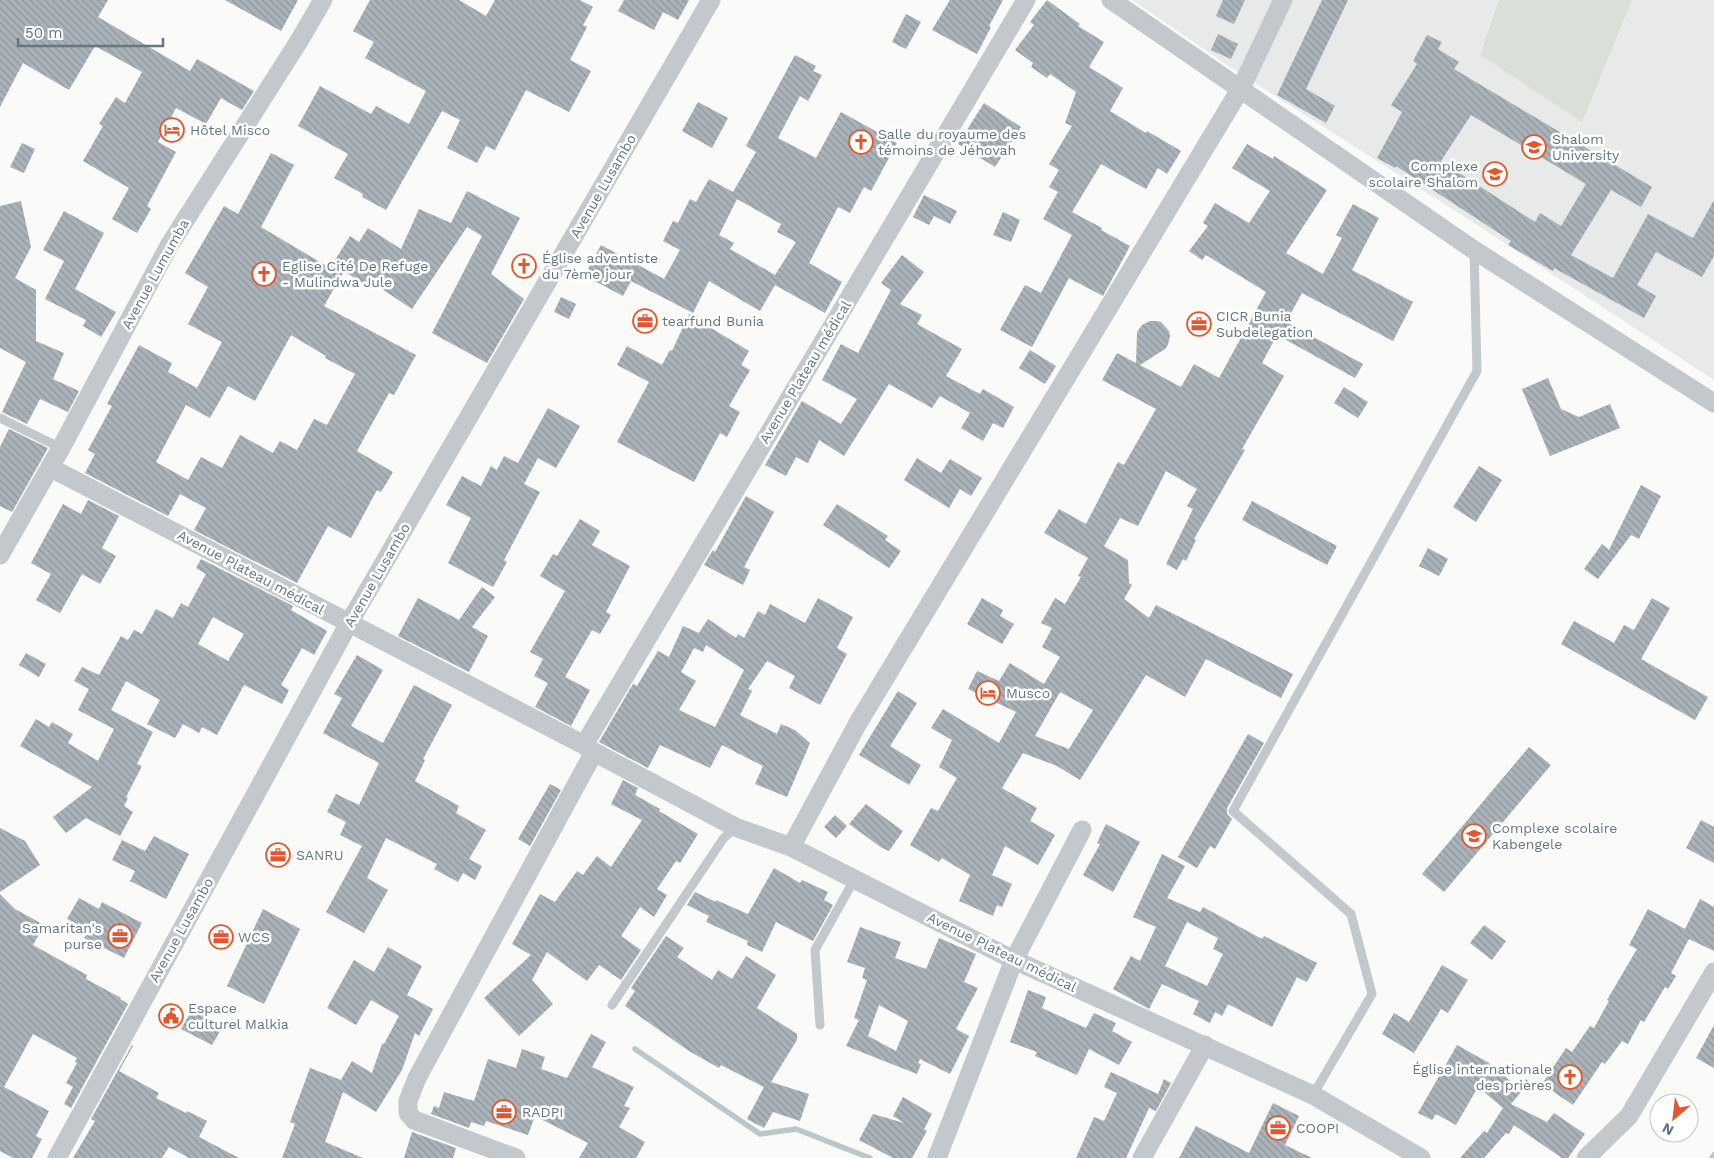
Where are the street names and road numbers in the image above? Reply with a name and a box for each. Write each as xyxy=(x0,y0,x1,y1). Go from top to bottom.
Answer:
street label: Avenue Lusambo xyxy=(567,131,639,241)
street label: Avenue Lumumba xyxy=(118,216,192,332)
street label: Avenue Plateau médical xyxy=(756,297,854,446)
street label: Avenue Lusambo xyxy=(341,520,413,630)
street label: Avenue Plateau médical xyxy=(175,526,328,618)
street label: Avenue Lusambo xyxy=(146,875,216,985)
street label: Avenue Plateau médical xyxy=(925,909,1080,995)

